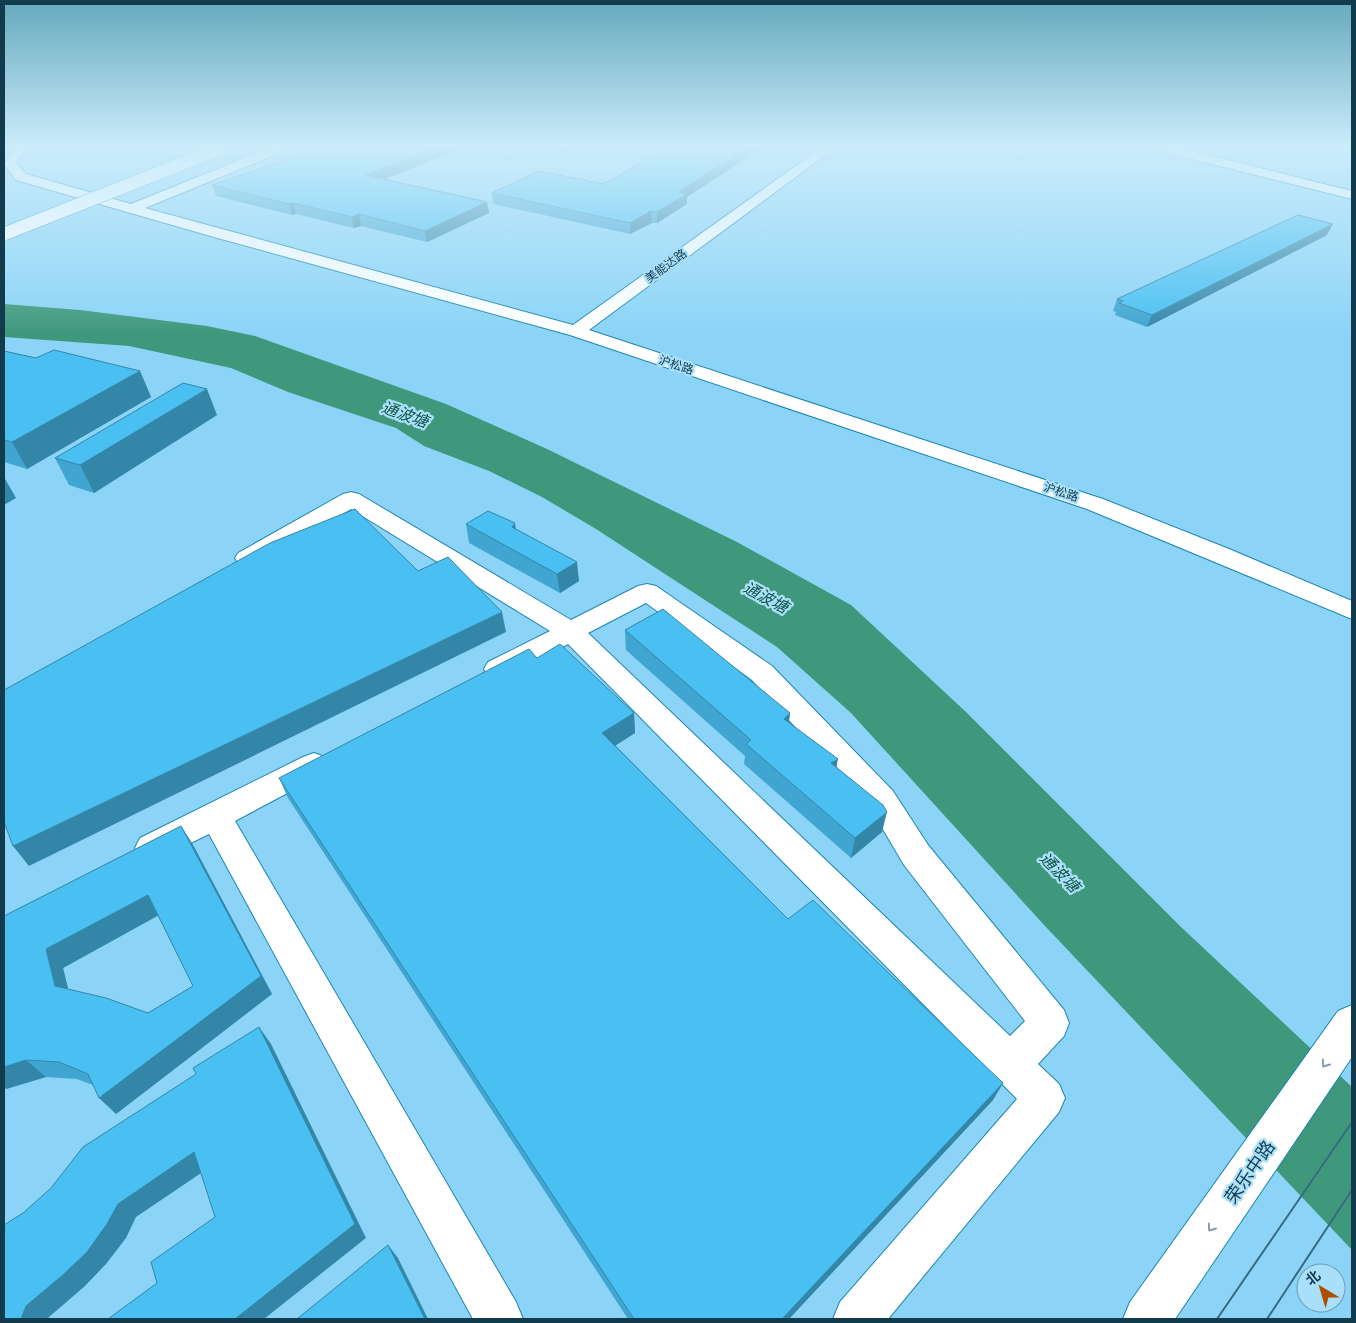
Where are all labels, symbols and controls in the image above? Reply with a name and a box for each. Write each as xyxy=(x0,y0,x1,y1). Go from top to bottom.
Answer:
street label: 美能达路 xyxy=(642,246,690,286)
street label: 沪松路 xyxy=(657,353,695,377)
water label: 通波塘 xyxy=(379,398,433,432)
street label: 沪松路 xyxy=(1042,480,1080,504)
water label: 通波塘 xyxy=(741,579,794,618)
water label: 通波塘 xyxy=(1037,849,1085,897)
one-way arrow xyxy=(1321,1059,1331,1068)
street label: 荣乐中路 xyxy=(1221,1137,1279,1207)
one-way arrow xyxy=(1208,1222,1217,1232)
north arrow xyxy=(1296,1263,1346,1313)
text: 北 xyxy=(1303,1268,1323,1288)

